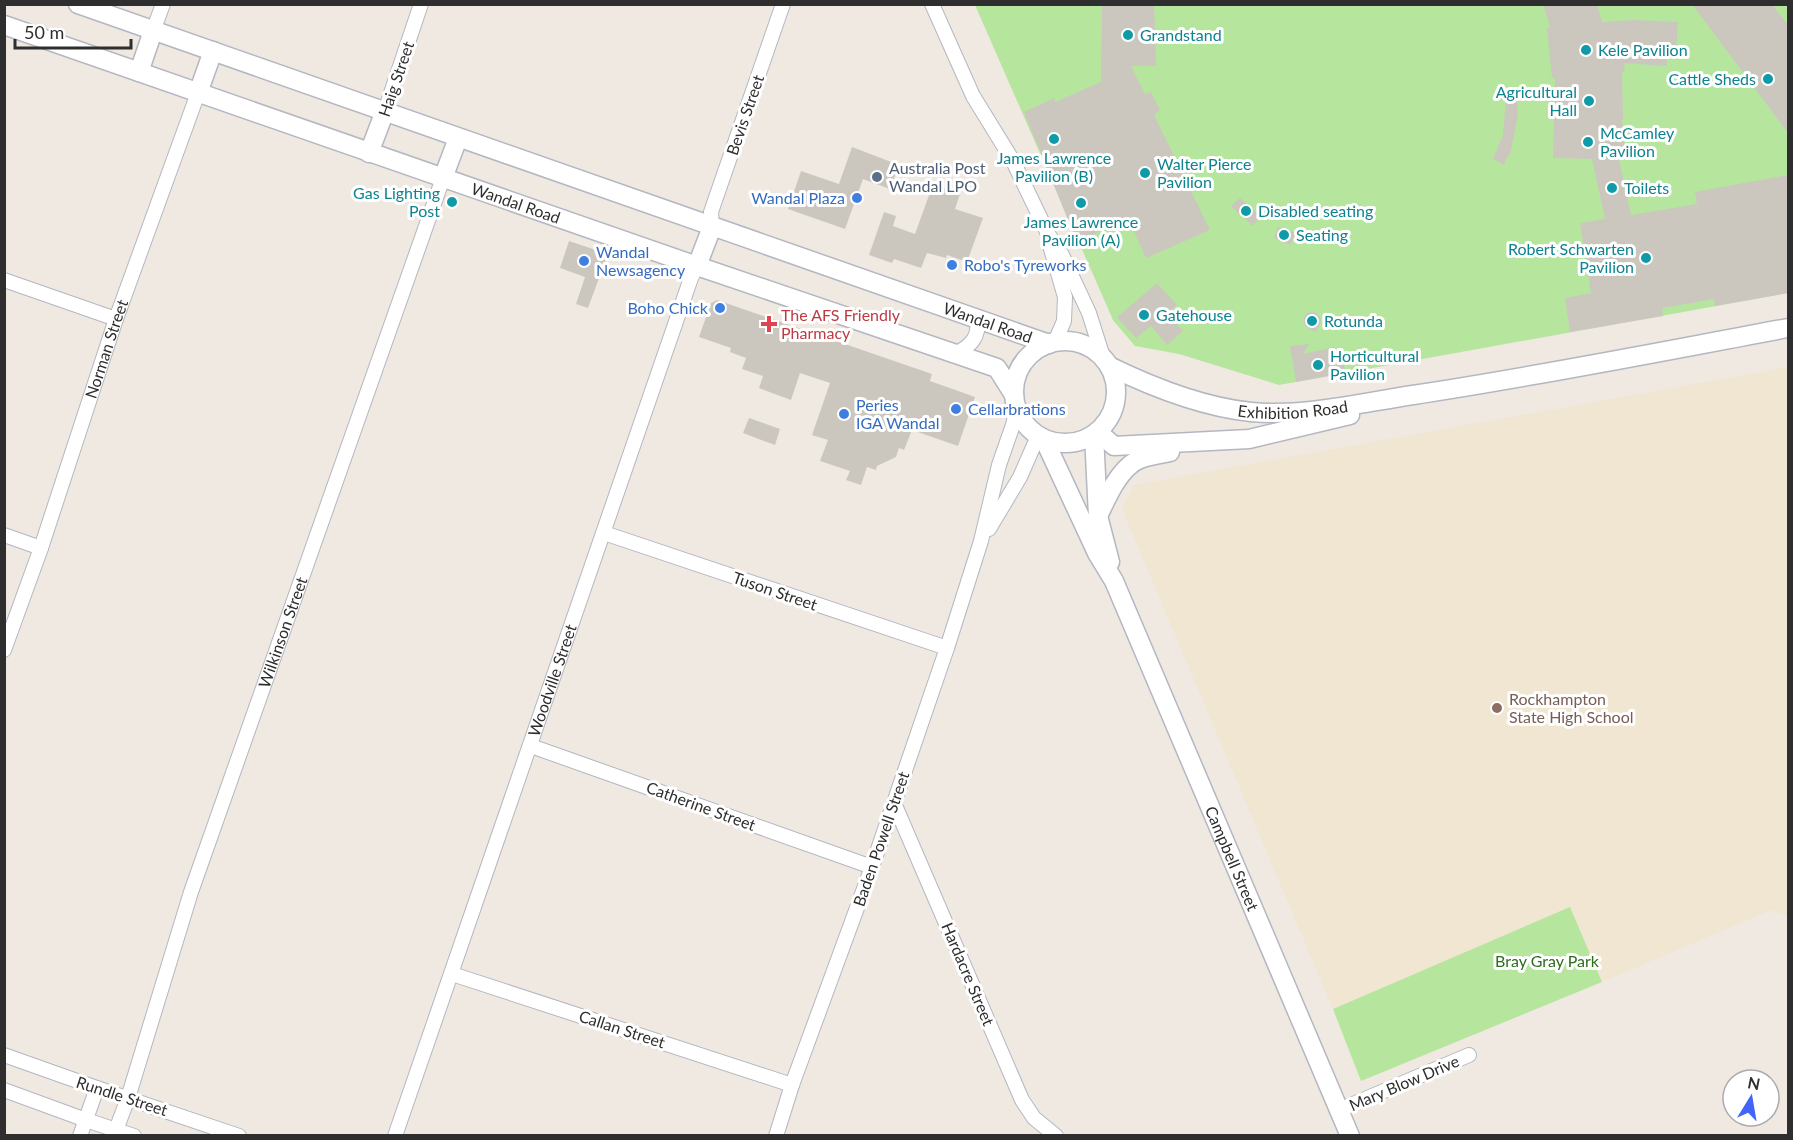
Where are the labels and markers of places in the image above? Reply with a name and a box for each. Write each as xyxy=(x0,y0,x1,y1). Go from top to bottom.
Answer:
place label: Grandstand xyxy=(1140,25,1222,44)
marker: Grandstand xyxy=(1121,28,1135,42)
place label: Kele Pavilion xyxy=(1598,40,1688,59)
marker: Kele Pavilion xyxy=(1579,43,1593,57)
place label: Cattle Sheds xyxy=(1668,69,1756,88)
marker: Cattle Sheds xyxy=(1761,72,1775,86)
place label: Agricultural Hall xyxy=(1496,82,1577,119)
marker: Agricultural Hall xyxy=(1582,94,1596,108)
place label: McCamley Pavilion xyxy=(1600,123,1675,160)
marker: James Lawrence Pavilion (B) xyxy=(1047,132,1061,146)
marker: McCamley Pavilion xyxy=(1581,135,1595,149)
place label: James Lawrence Pavilion (B) xyxy=(997,148,1111,185)
place label: Walter Pierce Pavilion xyxy=(1157,154,1251,191)
place label: Australia Post Wandal LPO xyxy=(889,158,986,195)
marker: Walter Pierce Pavilion xyxy=(1138,166,1152,180)
marker: Australia Post Wandal LPO xyxy=(870,170,884,184)
place label: Toilets xyxy=(1624,178,1669,197)
marker: Toilets xyxy=(1605,181,1619,195)
place label: Gas Lighting Post xyxy=(353,183,440,220)
place label: Wandal Plaza xyxy=(751,188,845,207)
marker: Wandal Plaza xyxy=(850,191,864,205)
marker: Gas Lighting Post xyxy=(445,195,459,209)
marker: James Lawrence Pavilion (A) xyxy=(1074,196,1088,210)
place label: Disabled seating xyxy=(1258,201,1373,220)
marker: Disabled seating xyxy=(1239,204,1253,218)
place label: James Lawrence Pavilion (A) xyxy=(1024,212,1138,249)
place label: Seating xyxy=(1296,225,1348,244)
marker: Seating xyxy=(1277,228,1291,242)
place label: Robert Schwarten Pavilion xyxy=(1508,239,1634,276)
place label: Wandal Newsagency xyxy=(596,242,686,279)
marker: Robert Schwarten Pavilion xyxy=(1639,251,1653,265)
marker: Wandal Newsagency xyxy=(577,254,591,268)
place label: Robo's Tyreworks xyxy=(964,255,1087,274)
marker: Robo's Tyreworks xyxy=(945,258,959,272)
place label: Boho Chick xyxy=(627,298,709,317)
marker: Boho Chick xyxy=(713,301,727,315)
place label: The AFS Friendly Pharmacy xyxy=(781,305,901,342)
place label: Gatehouse xyxy=(1156,305,1232,324)
marker: Gatehouse xyxy=(1137,308,1151,322)
place label: Rotunda xyxy=(1324,311,1383,330)
marker: Rotunda xyxy=(1305,314,1319,328)
marker: The AFS Friendly Pharmacy xyxy=(762,317,776,331)
place label: Horticultural Pavilion xyxy=(1330,346,1419,383)
marker: Horticultural Pavilion xyxy=(1311,358,1325,372)
place label: Peries IGA Wandal xyxy=(856,395,939,432)
place label: Cellarbrations xyxy=(968,399,1066,418)
marker: Cellarbrations xyxy=(949,402,963,416)
marker: Peries IGA Wandal xyxy=(837,407,851,421)
place label: Rockhampton State High School xyxy=(1509,689,1634,726)
marker: Rockhampton State High School xyxy=(1490,701,1504,715)

